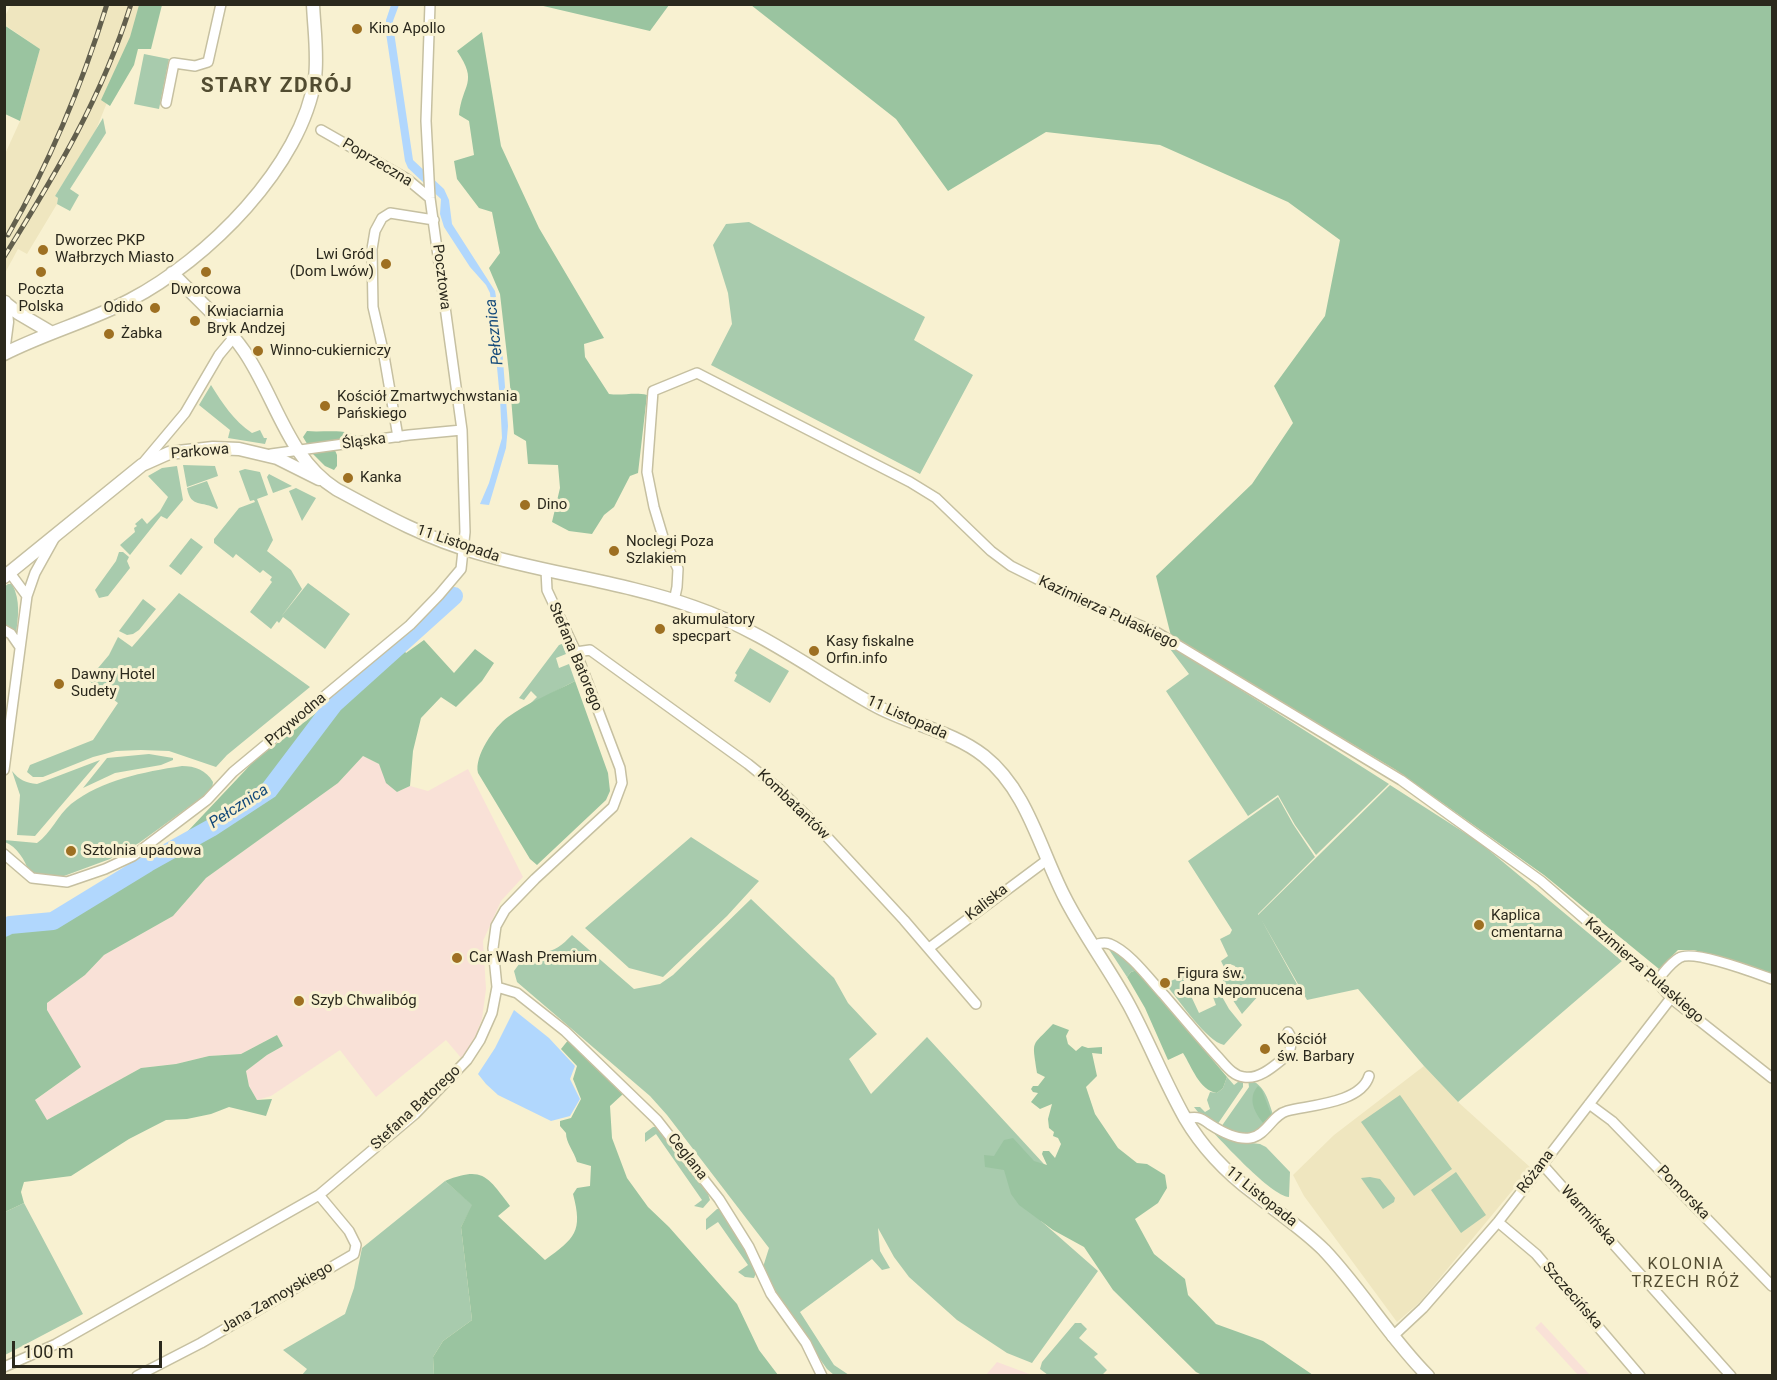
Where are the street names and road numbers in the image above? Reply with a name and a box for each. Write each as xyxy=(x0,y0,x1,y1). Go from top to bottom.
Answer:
street label: Poprzeczna xyxy=(339,135,415,191)
street label: Pocztowa xyxy=(428,243,454,311)
street label: Śląska xyxy=(341,430,387,454)
street label: Parkowa xyxy=(170,440,230,464)
street label: 11 Listopada xyxy=(414,521,502,567)
street label: Kazimierza Pułaskiego xyxy=(1035,573,1181,653)
street label: Stefana Batorego xyxy=(544,600,606,714)
street label: Przywodna xyxy=(262,689,330,751)
street label: 11 Listopada xyxy=(864,692,950,744)
street label: Kombatantów xyxy=(753,766,833,844)
street label: Kaliska xyxy=(962,881,1012,925)
street label: Kazimierza Pułaskiego xyxy=(1581,914,1707,1028)
street label: Stefana Batorego xyxy=(367,1062,465,1154)
street label: Ceglana xyxy=(663,1130,711,1184)
street label: Różana xyxy=(1514,1147,1558,1197)
street label: Pomorska xyxy=(1653,1162,1713,1224)
street label: 11 Listopada xyxy=(1222,1163,1300,1231)
street label: Warmińska xyxy=(1556,1182,1620,1250)
street label: Jana Zamoyskiego xyxy=(218,1259,336,1337)
street label: Szczecińska xyxy=(1538,1259,1606,1333)

